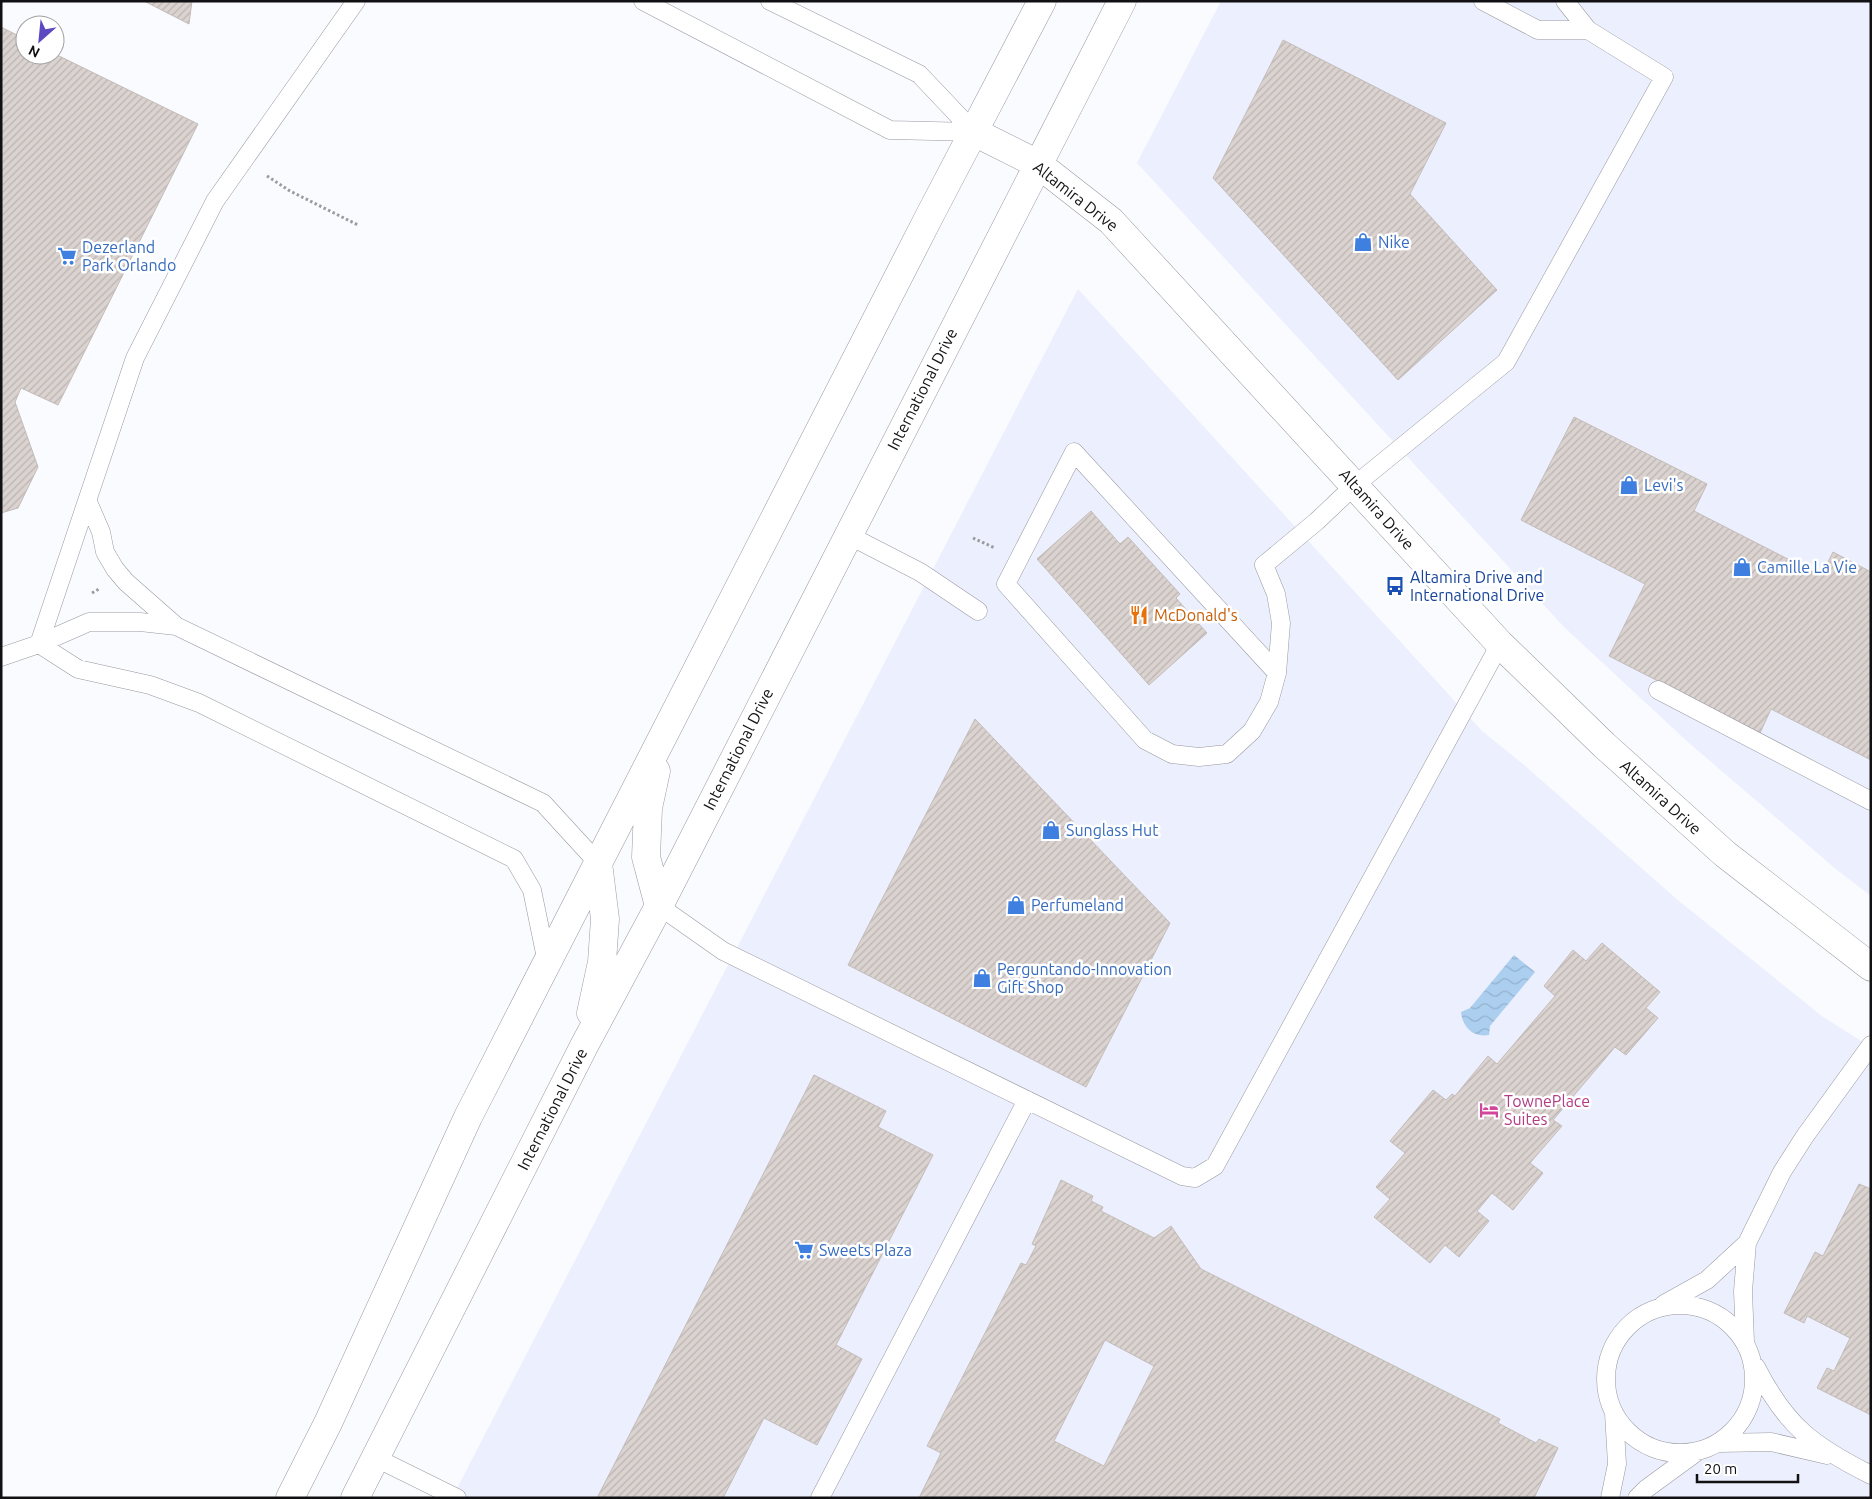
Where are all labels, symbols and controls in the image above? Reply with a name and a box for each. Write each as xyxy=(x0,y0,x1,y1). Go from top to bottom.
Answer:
north arrow xyxy=(15,15,65,65)
text: N xyxy=(26,42,42,61)
street label: Altamira Drive xyxy=(1030,157,1122,235)
shop icon: Nike xyxy=(1352,231,1374,253)
place label: Nike xyxy=(1378,233,1410,251)
place label: Dezerland Park Orlando xyxy=(82,238,176,274)
supermarket icon: Dezerland Park Orlando xyxy=(56,245,78,267)
street label: International Drive xyxy=(883,325,961,453)
street label: Altamira Drive xyxy=(1336,465,1418,553)
shop icon: Levi's xyxy=(1618,474,1640,496)
place label: Levi's xyxy=(1644,476,1684,494)
shop icon: Camille La Vie xyxy=(1731,556,1753,578)
place label: Camille La Vie xyxy=(1757,558,1857,576)
place label: Altamira Drive and International Drive xyxy=(1410,568,1544,604)
bus stop icon: Altamira Drive and International Drive xyxy=(1384,575,1406,597)
restaurant icon: McDonald's xyxy=(1128,604,1150,626)
place label: McDonald's xyxy=(1154,606,1238,624)
street label: International Drive xyxy=(699,685,777,813)
street label: Altamira Drive xyxy=(1617,756,1705,838)
shop icon: Sunglass Hut xyxy=(1040,819,1062,841)
place label: Sunglass Hut xyxy=(1066,821,1159,839)
shop icon: Perfumeland xyxy=(1005,894,1027,916)
place label: Perfumeland xyxy=(1031,896,1124,914)
place label: Perguntando-Innovation Gift Shop xyxy=(997,960,1172,996)
shop icon: Perguntando-Innovation Gift Shop xyxy=(971,967,993,989)
street label: International Drive xyxy=(513,1045,591,1173)
place label: TownePlace Suites xyxy=(1504,1092,1590,1128)
hotel icon: TownePlace Suites xyxy=(1478,1099,1500,1121)
supermarket icon: Sweets Plaza xyxy=(793,1239,815,1261)
place label: Sweets Plaza xyxy=(819,1241,912,1259)
scale bar xyxy=(1697,1452,1798,1484)
text: 20 m xyxy=(1704,1460,1737,1477)

